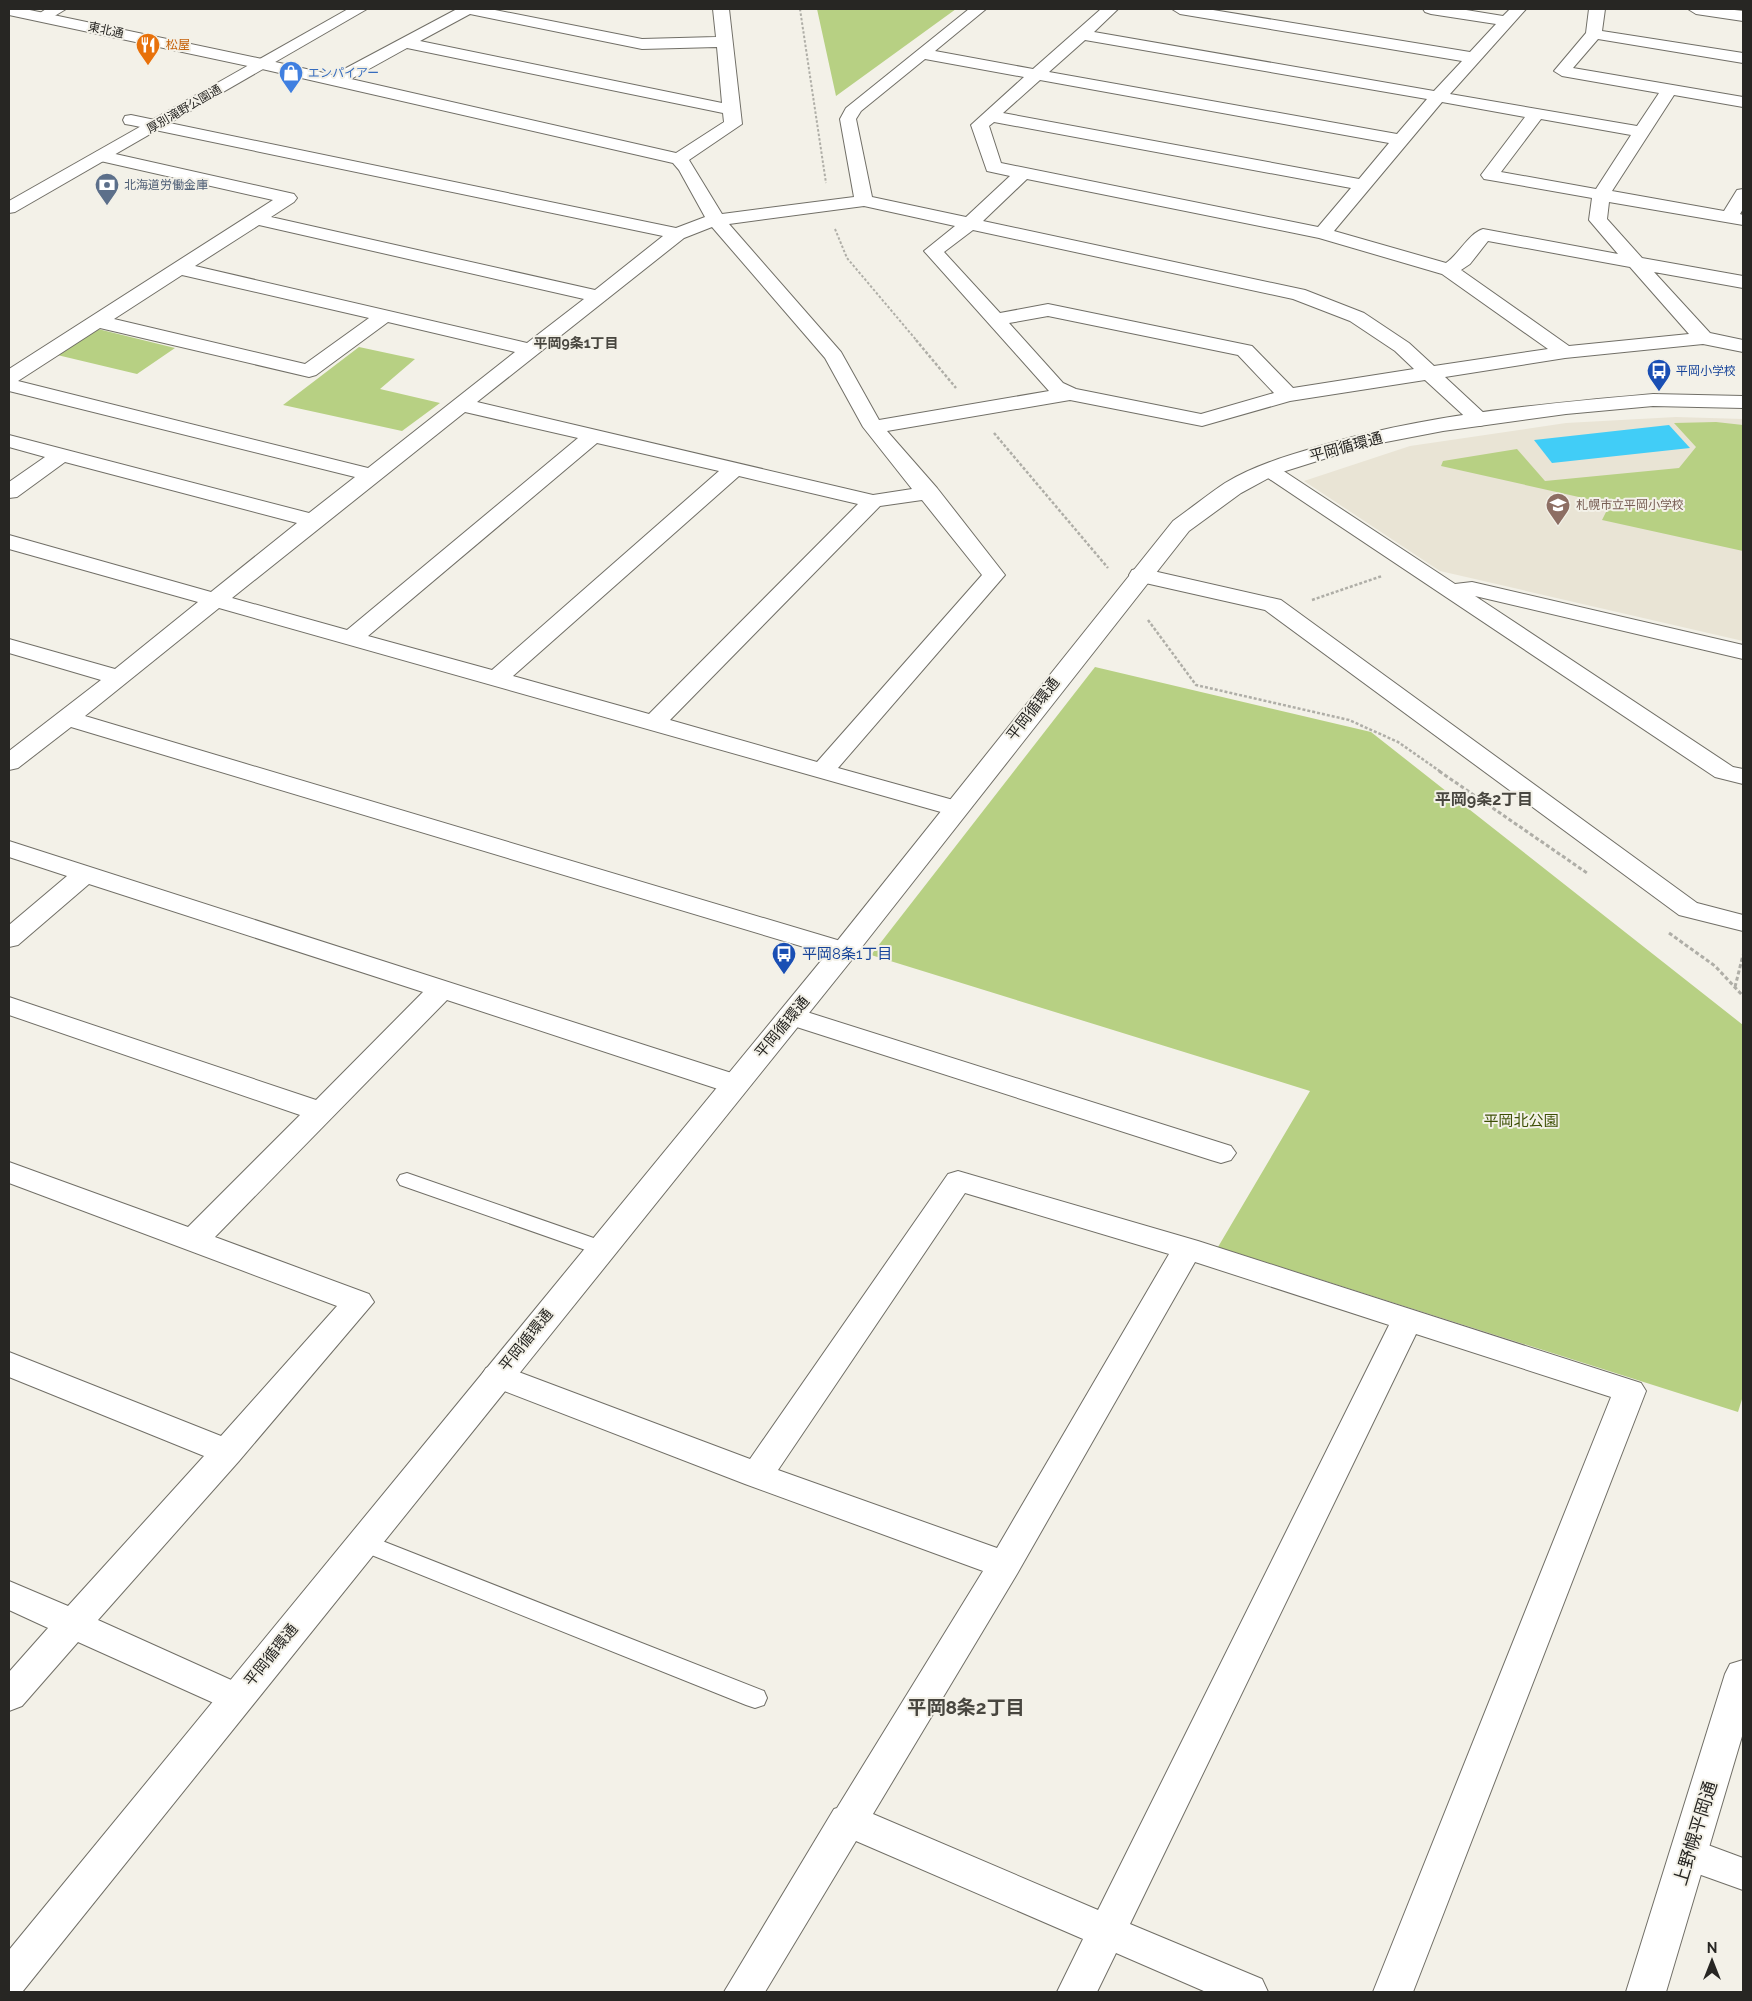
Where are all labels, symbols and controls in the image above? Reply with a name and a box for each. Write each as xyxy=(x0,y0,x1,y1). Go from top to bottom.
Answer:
street label: 東北通 xyxy=(87,19,125,41)
restaurant icon: 松屋 xyxy=(135,32,161,66)
place label: 松屋 xyxy=(166,38,190,52)
shop icon: エンパイアー xyxy=(278,60,304,94)
place label: エンパイアー xyxy=(308,66,379,80)
street label: 厚別滝野公園通 xyxy=(144,82,224,136)
bank icon: 北海道労働金庫 xyxy=(94,172,120,206)
place label: 北海道労働金庫 xyxy=(124,178,208,192)
district label: 平岡9条1丁目 xyxy=(533,335,619,351)
bus stop icon: 平岡小学校 xyxy=(1646,358,1672,392)
place label: 平岡小学校 xyxy=(1676,364,1736,378)
street label: 平岡循環通 xyxy=(1307,429,1385,465)
school or university icon: 札幌市立平岡小学校 xyxy=(1545,492,1571,526)
place label: 札幌市立平岡小学校 xyxy=(1576,498,1684,512)
street label: 平岡循環通 xyxy=(1003,674,1063,744)
district label: 平岡9条2丁目 xyxy=(1435,790,1533,809)
bus stop icon: 平岡8条1丁目 xyxy=(771,941,797,975)
place label: 平岡8条1丁目 xyxy=(802,945,892,963)
street label: 平岡循環通 xyxy=(751,992,813,1062)
park label: 平岡北公園 xyxy=(1483,1112,1559,1130)
street label: 平岡循環通 xyxy=(495,1305,557,1375)
street label: 平岡循環通 xyxy=(240,1620,302,1690)
district label: 平岡8条2丁目 xyxy=(907,1696,1025,1718)
street label: 上野幌平岡通 xyxy=(1669,1778,1721,1888)
north arrow xyxy=(1687,1936,1737,1986)
text: N xyxy=(1707,1940,1717,1956)

